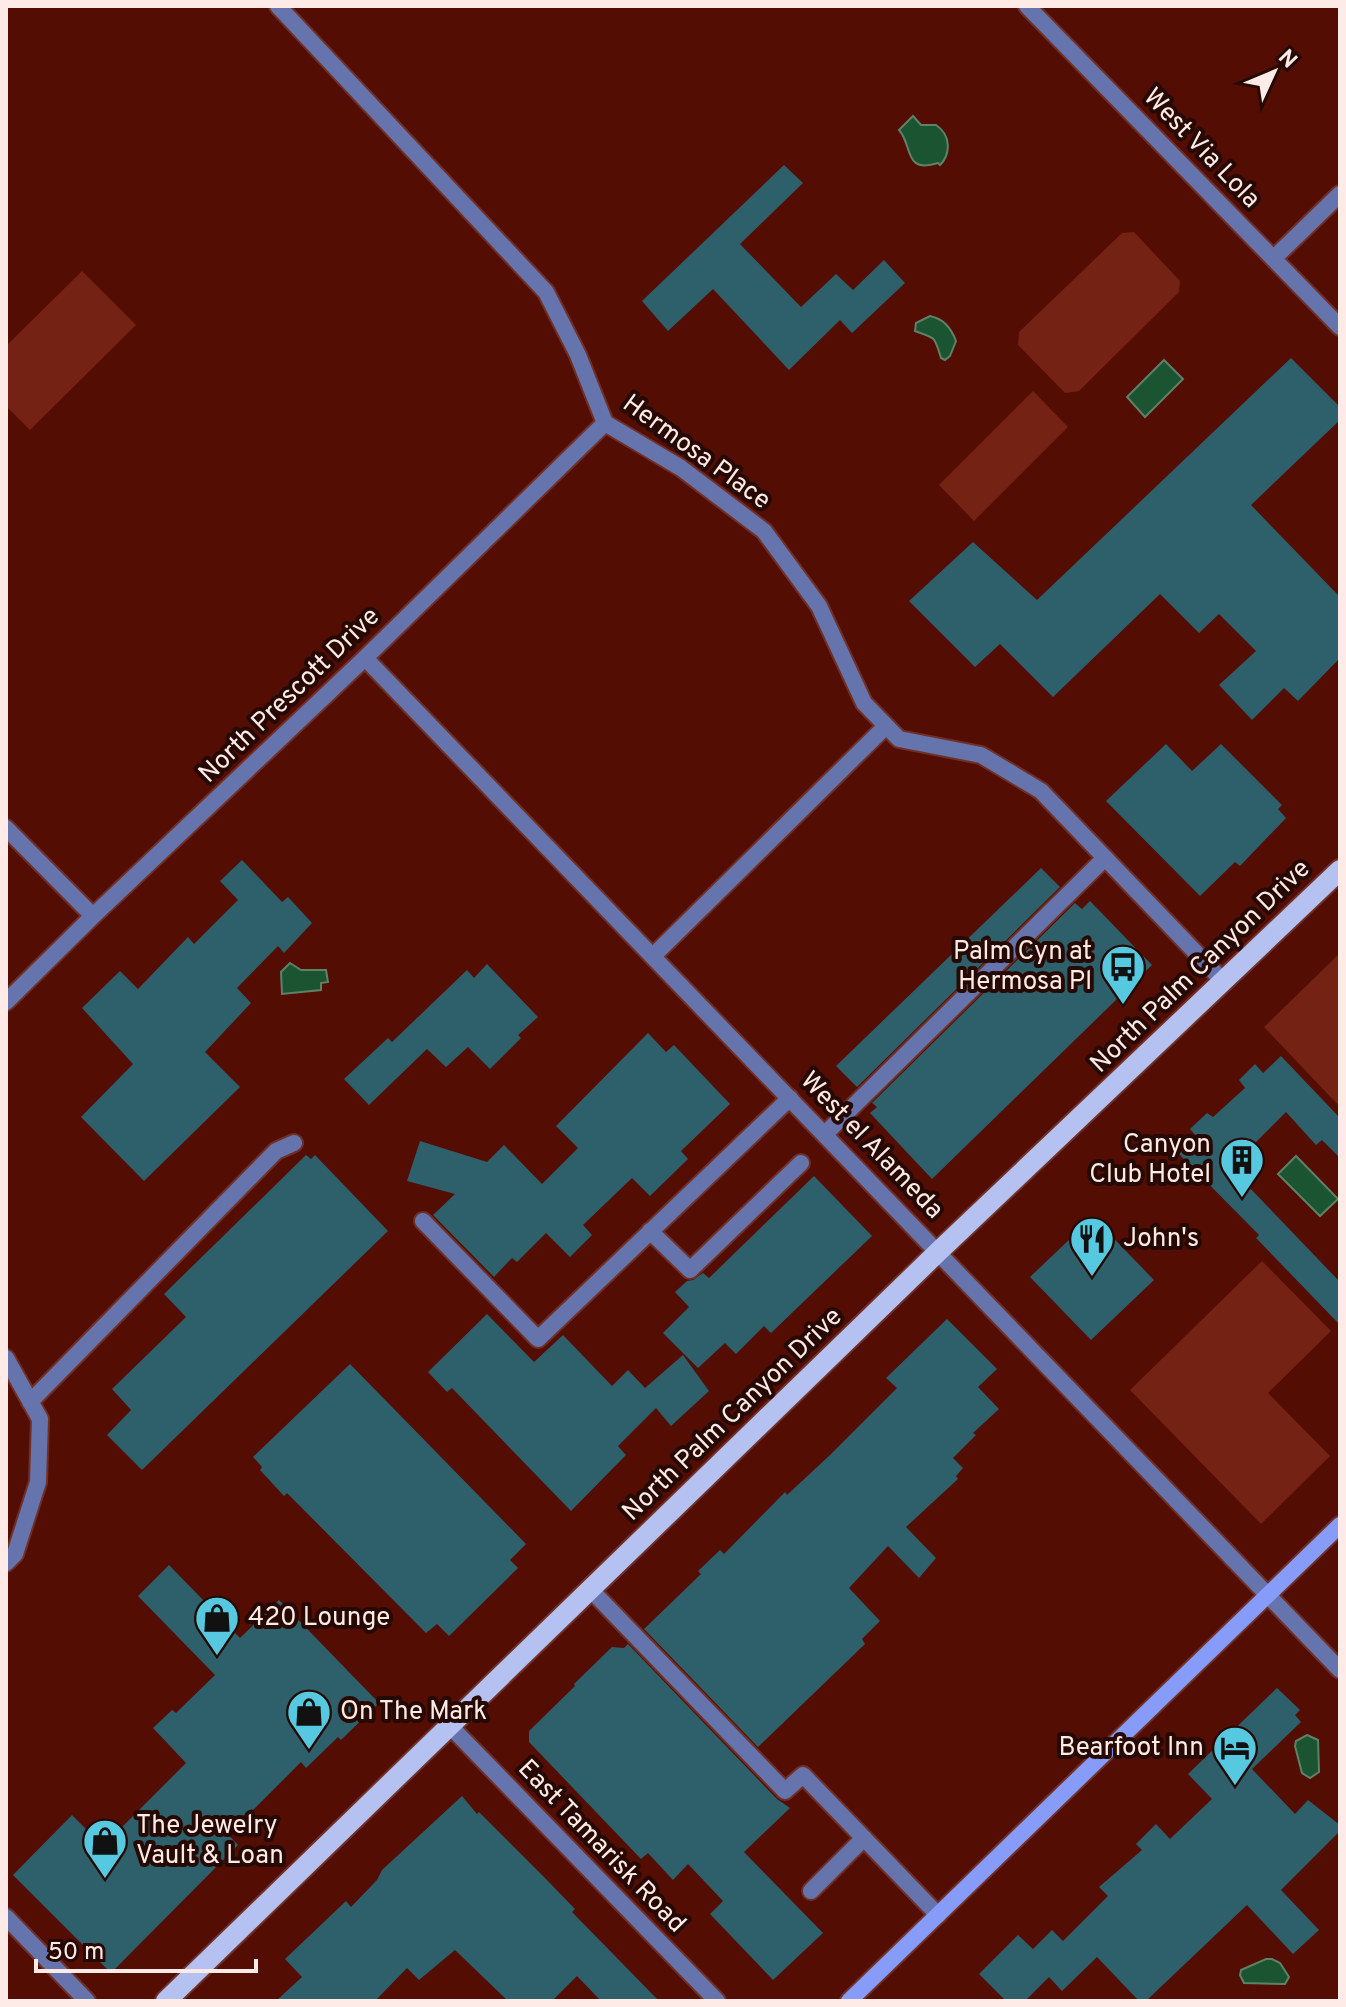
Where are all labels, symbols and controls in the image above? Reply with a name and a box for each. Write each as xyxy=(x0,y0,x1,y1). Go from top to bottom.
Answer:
north arrow xyxy=(1234,32,1314,112)
text: N xyxy=(1271,45,1302,75)
street label: West Via Lola xyxy=(1135,82,1267,216)
street label: Hermosa Place xyxy=(615,388,777,518)
street label: North Prescott Drive xyxy=(192,601,388,791)
street label: North Palm Canyon Drive xyxy=(1084,853,1318,1081)
place label: Palm Cyn at Hermosa Pl xyxy=(953,936,1092,999)
bus stop icon: Palm Cyn at Hermosa Pl xyxy=(1099,943,1147,1006)
street label: West el Alameda xyxy=(792,1065,950,1227)
place label: Canyon Club Hotel xyxy=(1089,1129,1211,1192)
building icon: Canyon Club Hotel xyxy=(1218,1136,1266,1199)
restaurant icon: John's xyxy=(1068,1215,1116,1278)
place label: John's xyxy=(1123,1223,1199,1256)
street label: North Palm Canyon Drive xyxy=(616,1301,850,1529)
shop icon: 420 Lounge xyxy=(193,1594,241,1657)
place label: 420 Lounge xyxy=(248,1602,390,1635)
shop icon: On The Mark xyxy=(285,1688,333,1751)
place label: On The Mark xyxy=(340,1696,487,1729)
hotel icon: Bearfoot Inn xyxy=(1211,1724,1259,1787)
place label: Bearfoot Inn xyxy=(1058,1732,1204,1765)
street label: East Tamarisk Road xyxy=(510,1753,692,1941)
place label: The Jewelry Vault & Loan xyxy=(136,1810,284,1873)
shop icon: The Jewelry Vault & Loan xyxy=(81,1817,129,1880)
scale bar xyxy=(36,1923,256,1973)
text: 50 m xyxy=(48,1938,104,1968)

